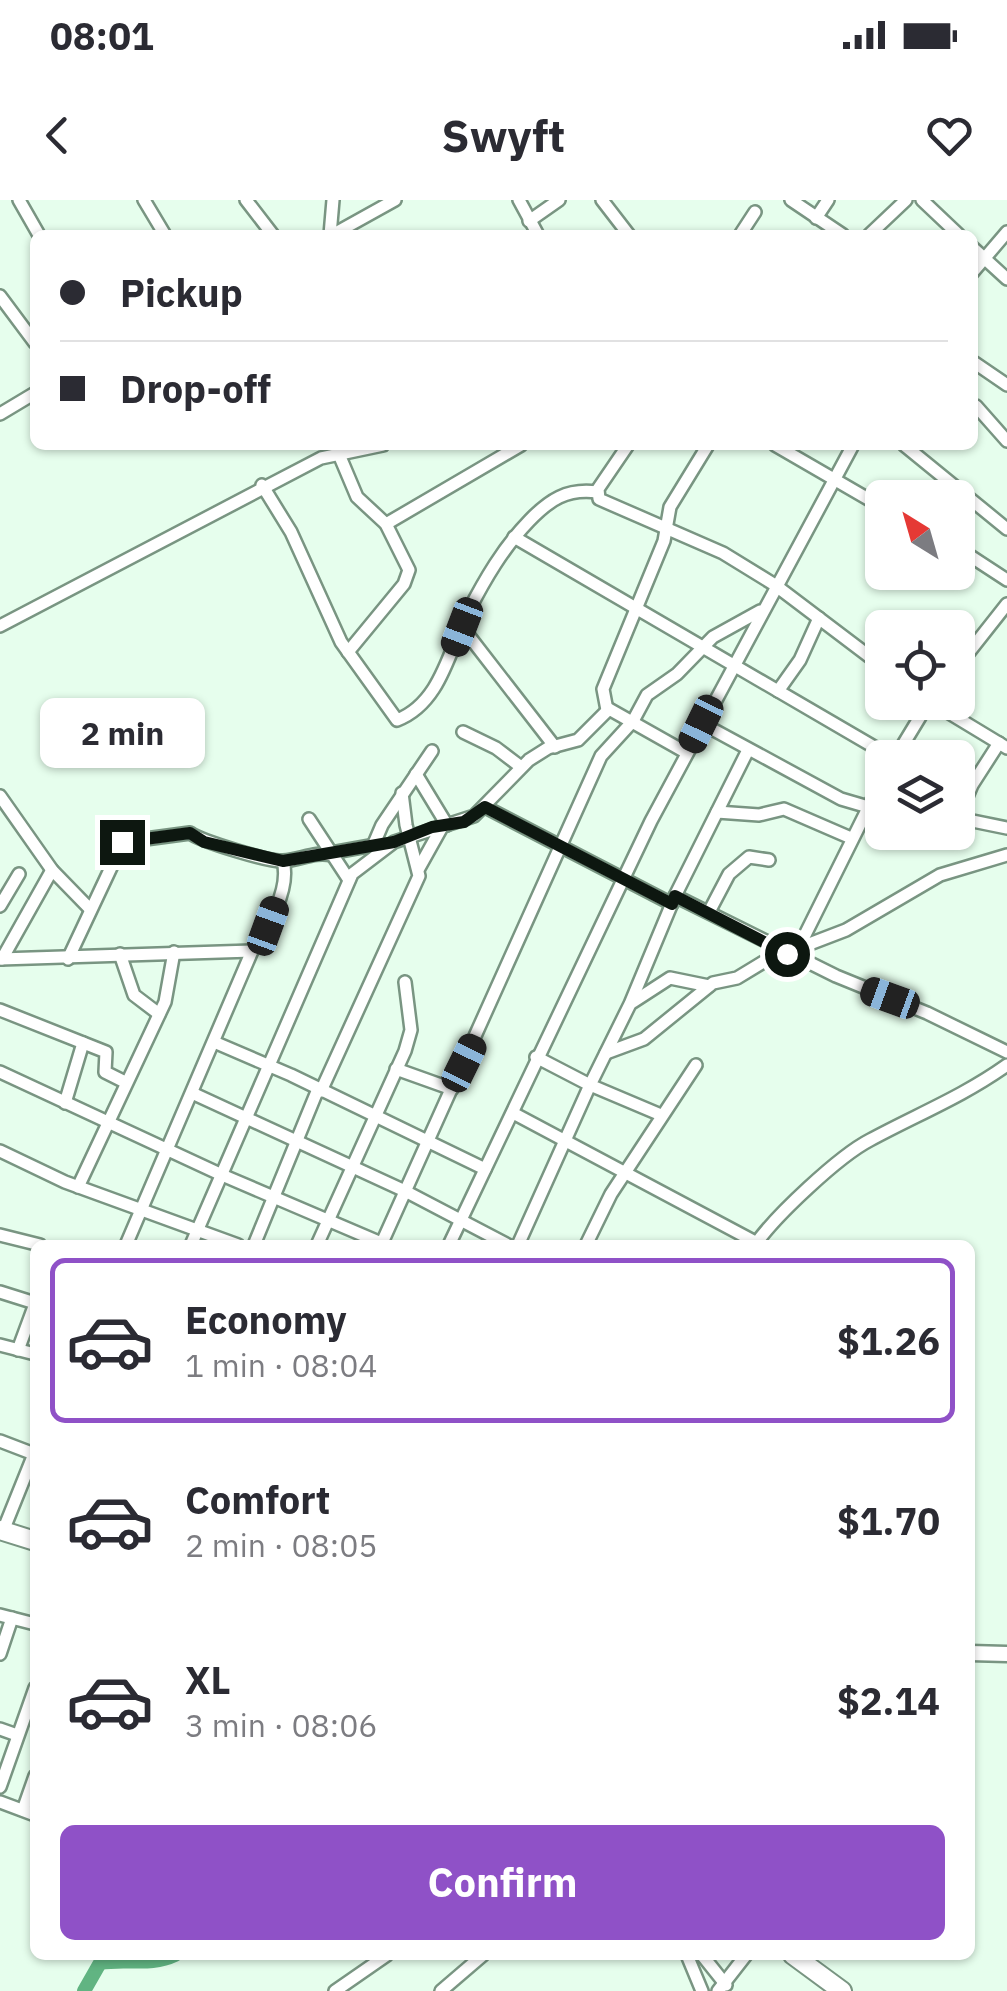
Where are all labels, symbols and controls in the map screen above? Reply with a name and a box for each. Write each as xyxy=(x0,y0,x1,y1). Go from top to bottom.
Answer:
text: 08:01 xyxy=(50,11,154,60)
text: Swyft xyxy=(442,106,565,164)
icon: back xyxy=(30,108,85,163)
icon: heart xyxy=(922,108,977,163)
text: Pickup xyxy=(120,268,243,317)
text: Drop-off xyxy=(120,364,271,413)
north arrow xyxy=(865,480,975,590)
map controls xyxy=(865,480,975,850)
car xyxy=(437,594,487,660)
button: locate xyxy=(865,610,975,720)
car xyxy=(674,690,728,758)
callout: 2 min xyxy=(39,697,204,767)
text: 2 min xyxy=(81,712,164,754)
button: layers xyxy=(865,740,975,850)
route end xyxy=(100,820,145,865)
car xyxy=(244,893,292,959)
route start xyxy=(765,932,810,977)
car xyxy=(857,974,923,1022)
car xyxy=(437,1029,491,1097)
text: Economy xyxy=(185,1295,347,1344)
icon: car xyxy=(65,1296,155,1386)
text: $1.26 xyxy=(837,1316,940,1365)
text: 1 min · 08:04 xyxy=(185,1344,378,1386)
text: Comfort xyxy=(185,1475,330,1524)
icon: car xyxy=(65,1476,155,1566)
text: $1.70 xyxy=(837,1496,940,1545)
text: 2 min · 08:05 xyxy=(185,1524,378,1566)
text: XL xyxy=(185,1655,231,1704)
icon: car xyxy=(65,1656,155,1746)
text: $2.14 xyxy=(837,1676,940,1725)
text: 3 min · 08:06 xyxy=(185,1704,378,1746)
button: Confirm xyxy=(60,1825,945,1940)

